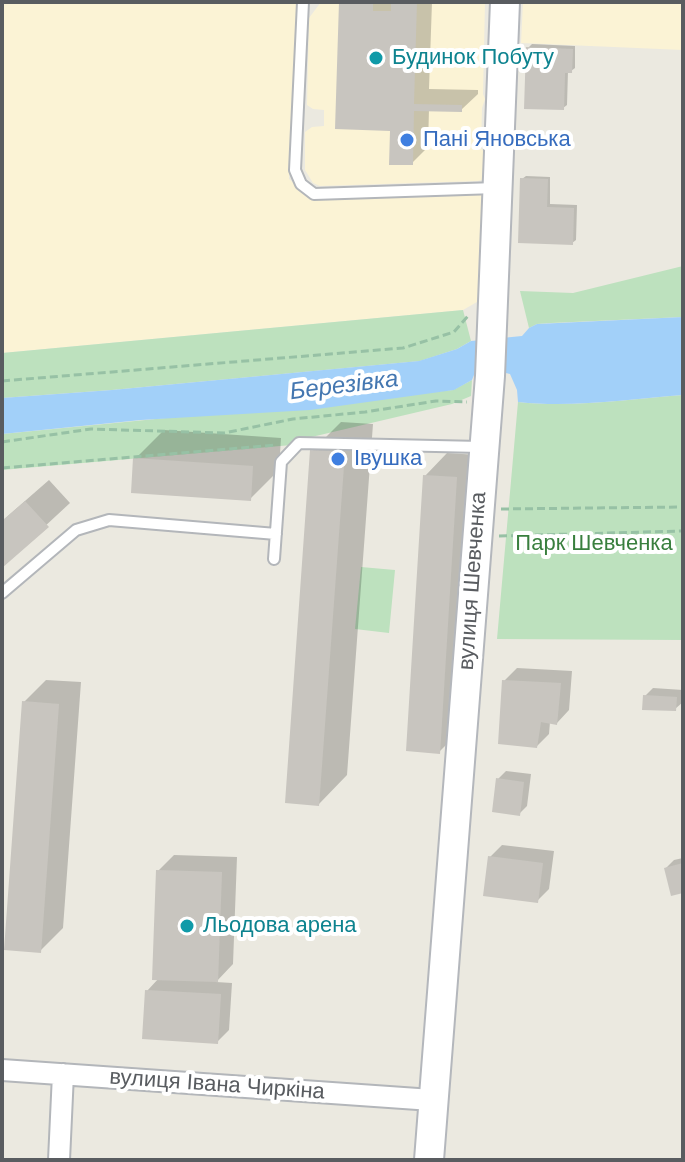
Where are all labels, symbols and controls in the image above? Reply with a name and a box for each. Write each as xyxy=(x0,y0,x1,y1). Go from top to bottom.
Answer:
place label: Будинок Побуту xyxy=(392,45,554,71)
marker: Будинок Побуту xyxy=(367,49,385,67)
place label: Пані Яновська xyxy=(423,127,571,153)
marker: Пані Яновська xyxy=(398,131,416,149)
water label: Березівка xyxy=(288,365,400,407)
place label: Івушка xyxy=(354,446,422,472)
marker: Івушка xyxy=(329,450,347,468)
street label: вулиця Шевченка xyxy=(454,491,492,671)
park label: Парк Шевченка xyxy=(515,531,673,557)
place label: Льодова арена xyxy=(203,913,357,939)
marker: Льодова арена xyxy=(178,917,196,935)
street label: вулиця Івана Чиркіна xyxy=(108,1064,326,1106)

